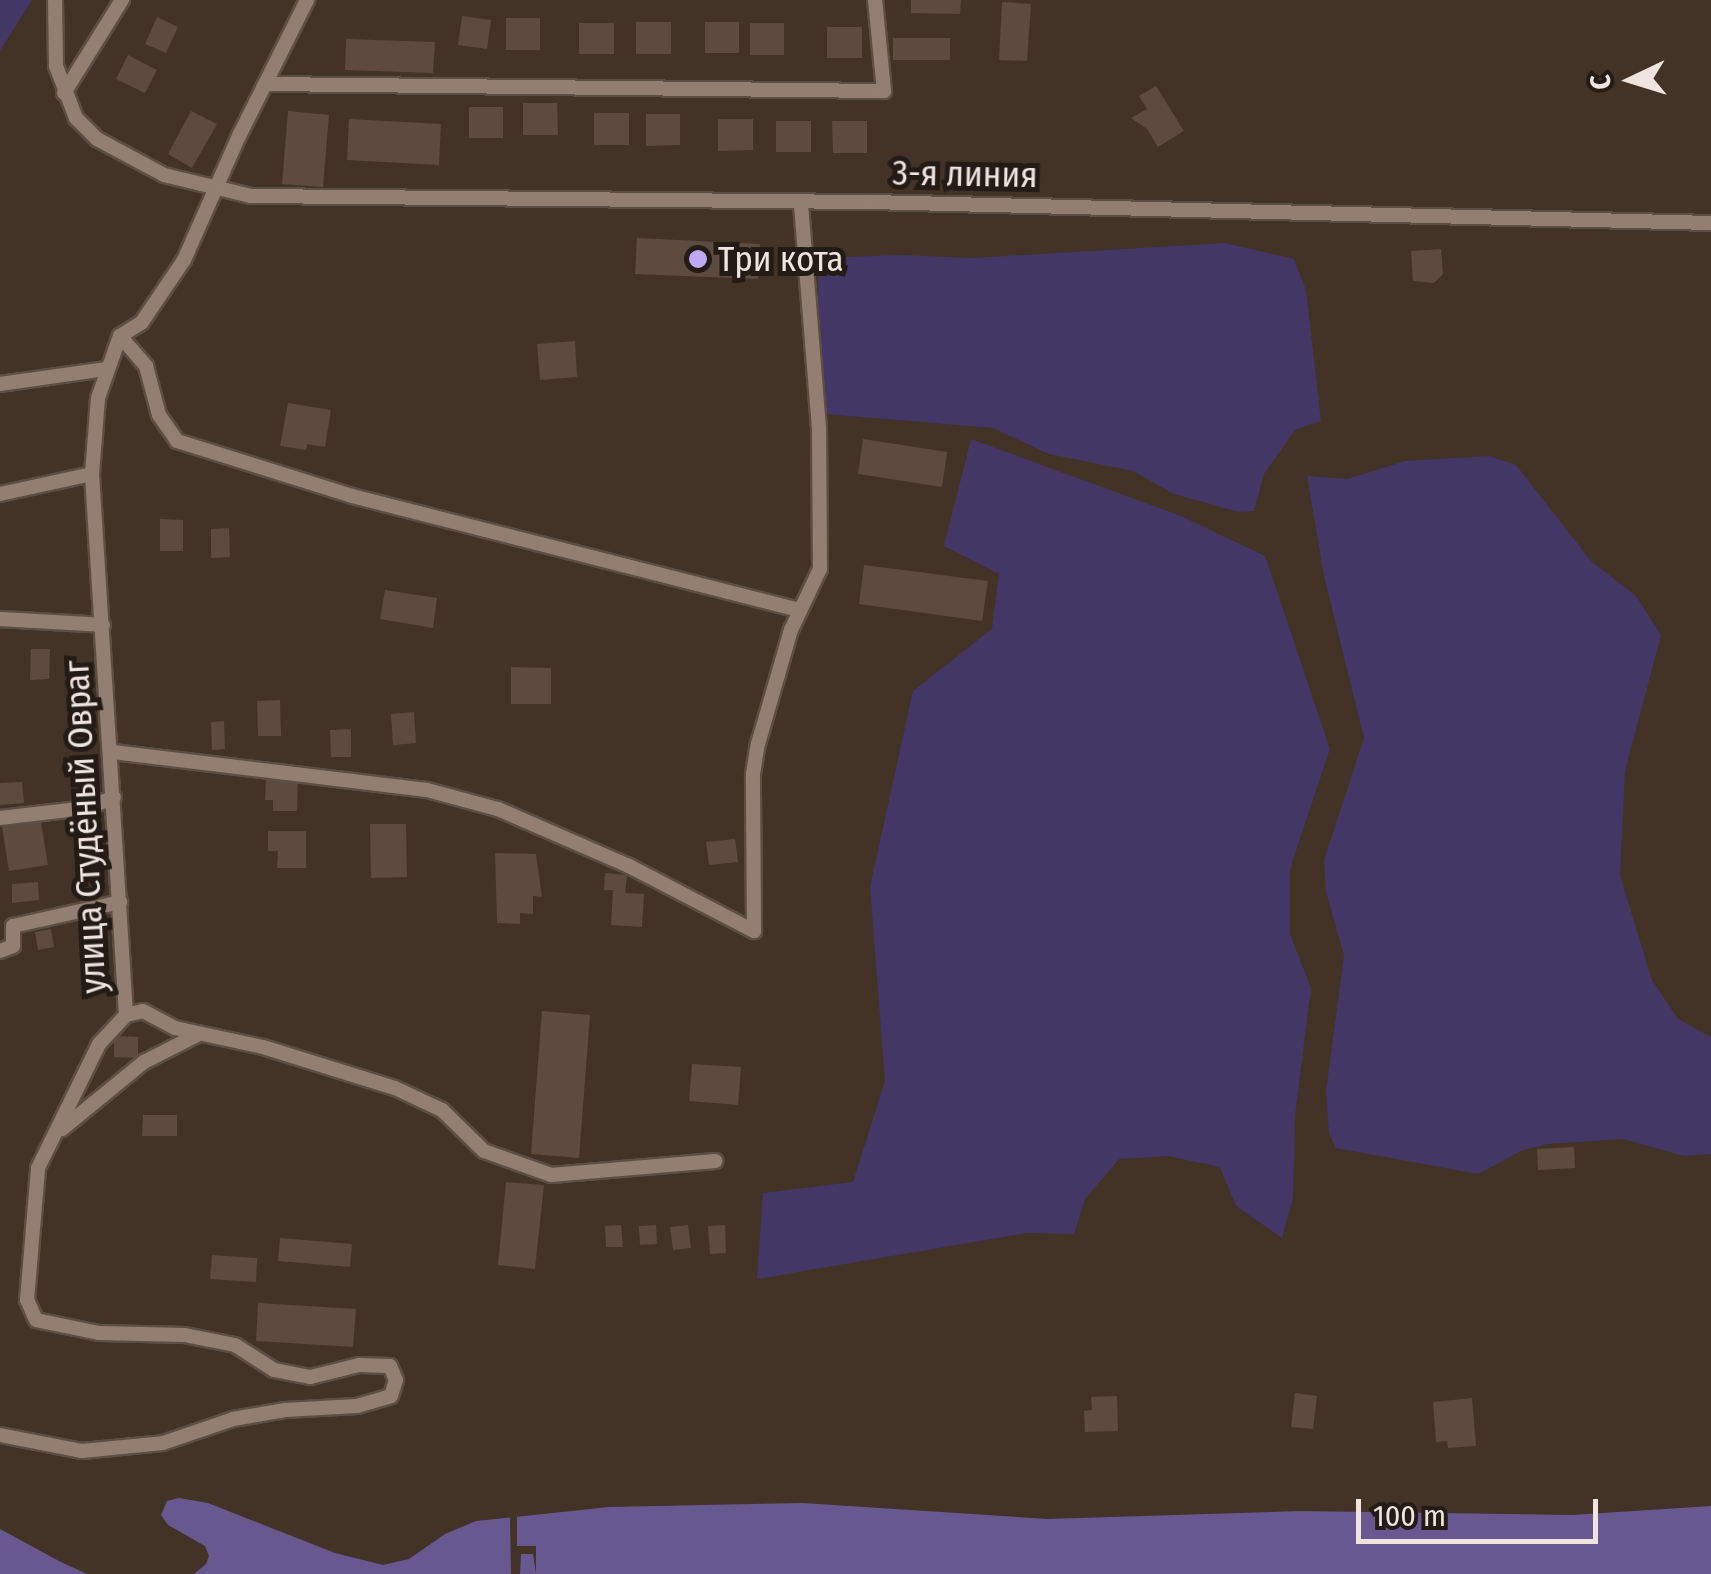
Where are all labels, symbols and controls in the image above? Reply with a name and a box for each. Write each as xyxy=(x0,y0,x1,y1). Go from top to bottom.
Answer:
north arrow xyxy=(1581,30,1681,130)
text: С xyxy=(1584,74,1618,91)
street label: 3-я линия xyxy=(892,152,1038,196)
place label: Три кота xyxy=(718,238,844,280)
marker: Три кота xyxy=(687,248,709,270)
street label: улица Студёный Овраг xyxy=(55,659,115,995)
scale bar xyxy=(1361,1479,1604,1541)
text: 100 m xyxy=(1373,1498,1446,1534)

